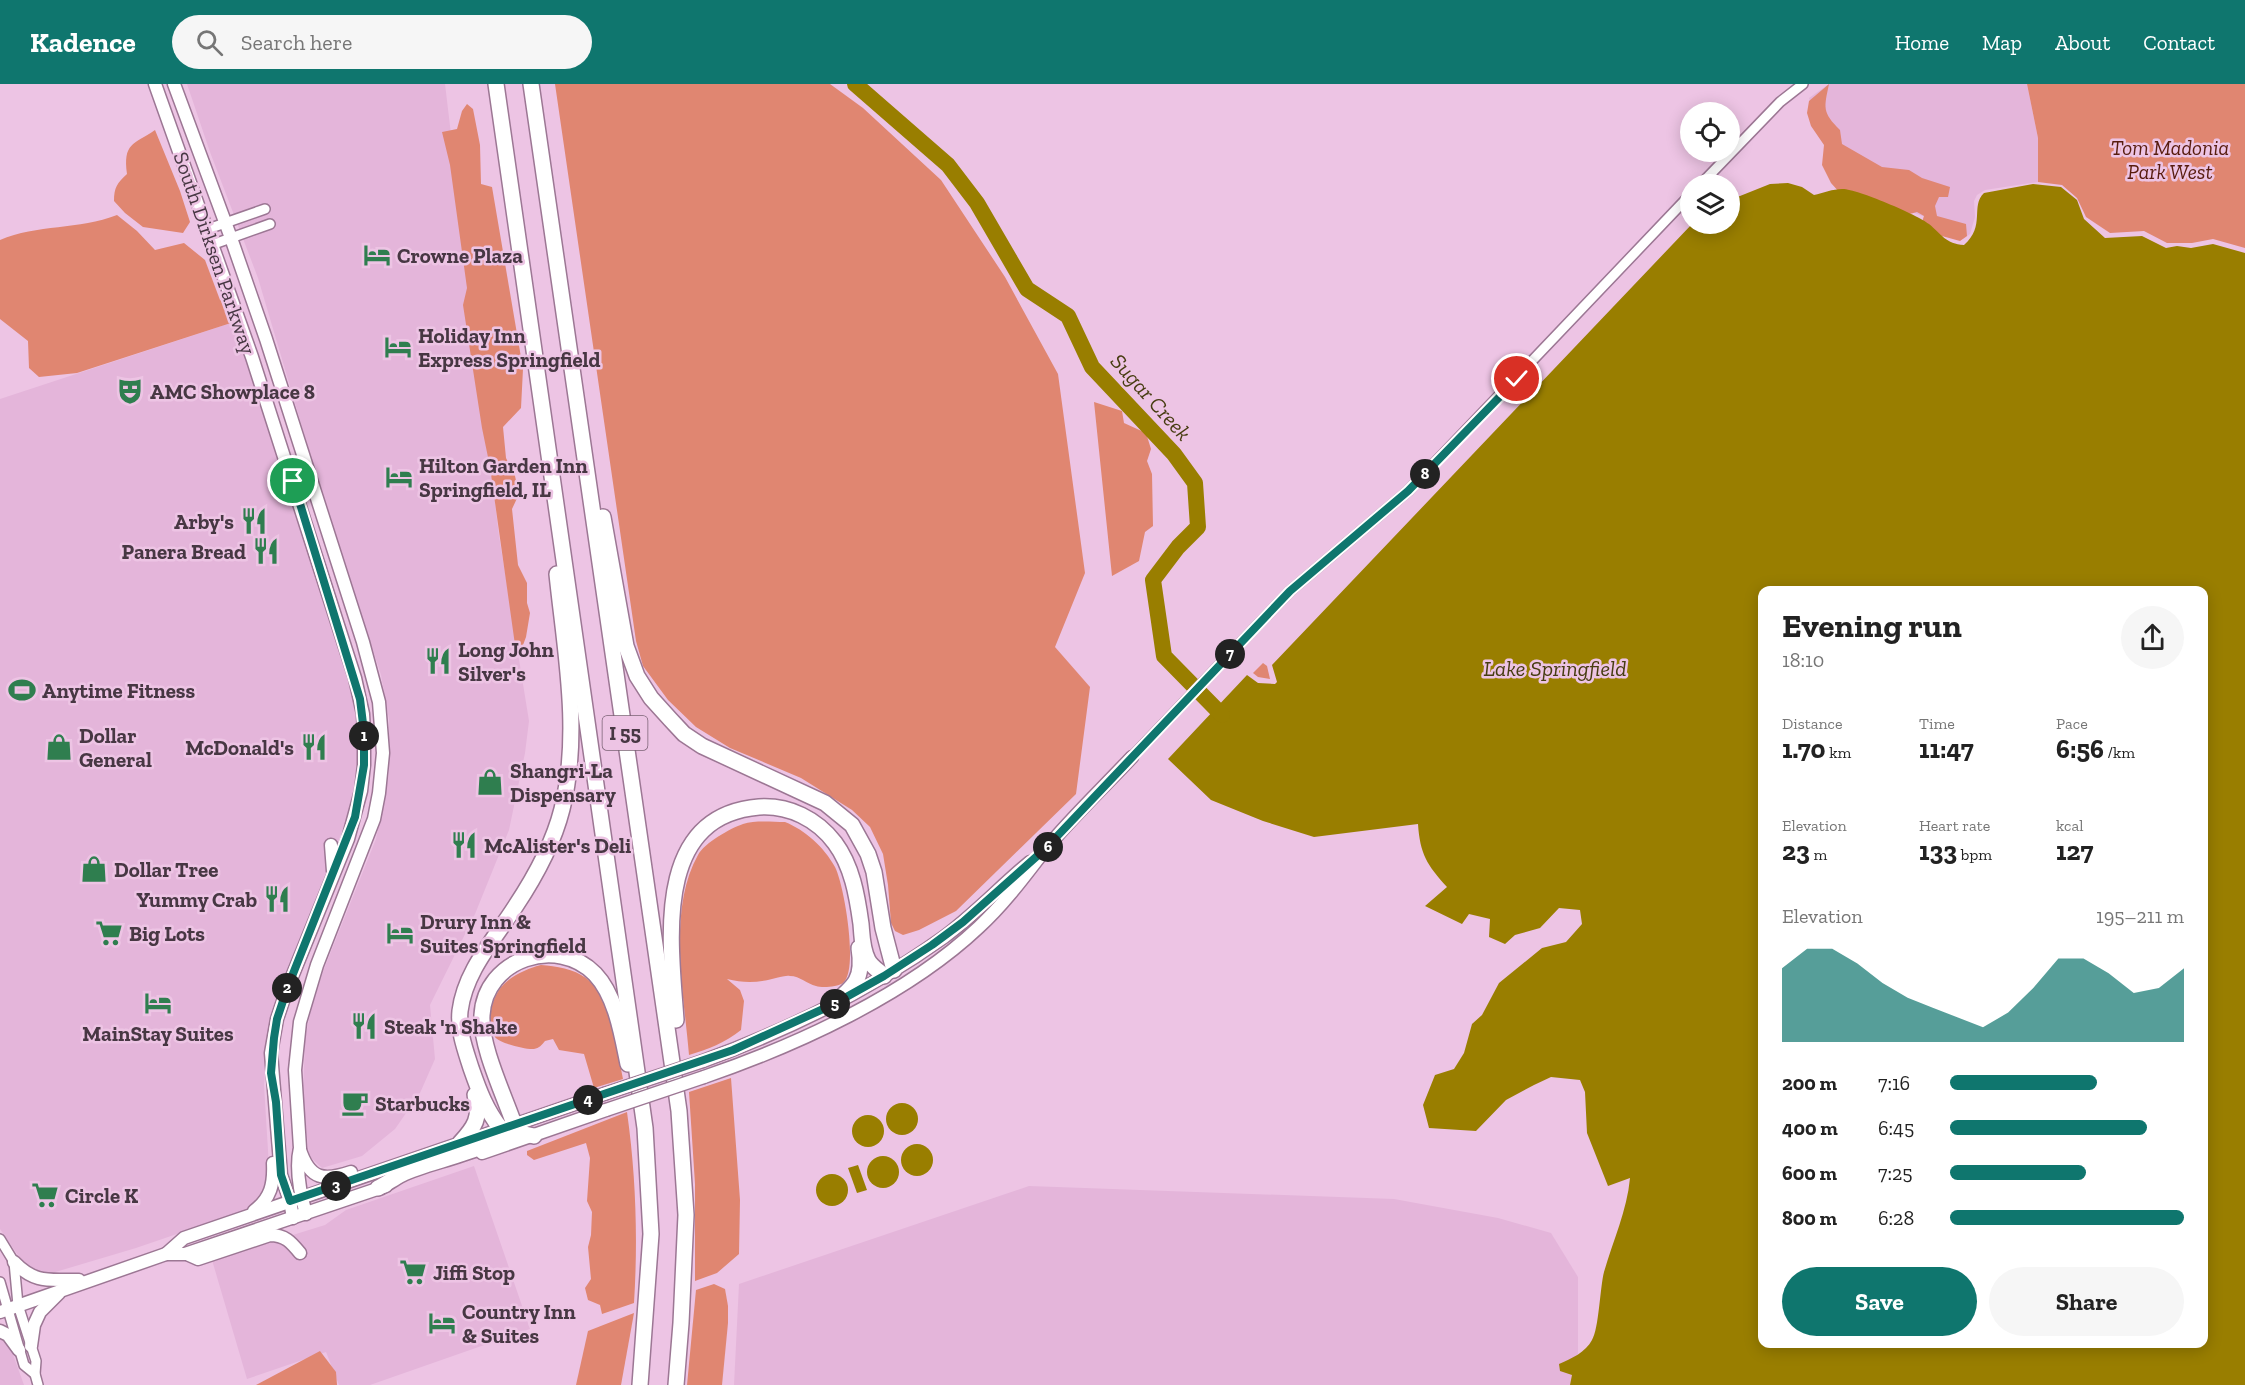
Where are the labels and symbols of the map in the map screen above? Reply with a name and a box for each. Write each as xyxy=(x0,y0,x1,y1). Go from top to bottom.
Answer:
park label: Tom Madonia Park West xyxy=(2111,135,2229,184)
street label: South Dirksen Parkway xyxy=(169,149,261,358)
hotel icon: Crowne Plaza xyxy=(362,240,392,270)
place label: Crowne Plaza xyxy=(397,243,523,268)
place label: Holiday Inn Express Springfield xyxy=(418,323,601,372)
hotel icon: Holiday Inn Express Springfield xyxy=(383,332,413,362)
water label: Sugar Creek xyxy=(1105,348,1197,446)
pin xyxy=(1491,353,1542,404)
theatre icon: AMC Showplace 8 xyxy=(115,376,145,406)
place label: AMC Showplace 8 xyxy=(150,379,315,404)
place label: Hilton Garden Inn Springfield, IL xyxy=(419,453,588,502)
pin xyxy=(267,455,318,506)
pin: 8 xyxy=(1410,459,1440,489)
hotel icon: Hilton Garden Inn Springfield, IL xyxy=(384,462,414,492)
restaurant icon: Arby's xyxy=(239,506,269,536)
place label: Arby's xyxy=(174,509,234,534)
restaurant icon: Panera Bread xyxy=(251,536,281,566)
place label: Panera Bread xyxy=(121,539,246,564)
place label: Long John Silver's xyxy=(458,637,554,686)
pin: 7 xyxy=(1215,639,1245,669)
restaurant icon: Long John Silver's xyxy=(423,646,453,676)
water label: Lake Springfield xyxy=(1483,655,1627,682)
sports icon: Anytime Fitness xyxy=(7,675,37,705)
place label: Anytime Fitness xyxy=(42,678,195,703)
road number: I 55 xyxy=(602,716,648,750)
pin: 1 xyxy=(349,721,379,751)
place label: Dollar General xyxy=(79,723,152,772)
shop icon: Dollar General xyxy=(44,732,74,762)
restaurant icon: McDonald's xyxy=(299,732,329,762)
place label: McDonald's xyxy=(185,735,294,760)
place label: Shangri-La Dispensary xyxy=(510,758,616,807)
shop icon: Shangri-La Dispensary xyxy=(475,767,505,797)
restaurant icon: McAlister's Deli xyxy=(449,830,479,860)
pin: 6 xyxy=(1033,832,1063,862)
place label: McAlister's Deli xyxy=(484,833,631,858)
shop icon: Dollar Tree xyxy=(79,854,109,884)
place label: Dollar Tree xyxy=(114,857,218,882)
restaurant icon: Yummy Crab xyxy=(262,884,292,914)
place label: Yummy Crab xyxy=(136,887,257,912)
place label: Drury Inn & Suites Springfield xyxy=(420,909,587,958)
supermarket icon: Big Lots xyxy=(94,918,124,948)
hotel icon: Drury Inn & Suites Springfield xyxy=(385,918,415,948)
place label: Big Lots xyxy=(129,921,205,946)
pin: 2 xyxy=(272,973,302,1003)
hotel icon: MainStay Suites xyxy=(143,988,173,1018)
pin: 5 xyxy=(820,989,850,1019)
restaurant icon: Steak 'n Shake xyxy=(349,1011,379,1041)
place label: Steak 'n Shake xyxy=(384,1014,517,1039)
place label: MainStay Suites xyxy=(82,1021,234,1046)
pin: 4 xyxy=(573,1085,603,1115)
cafe icon: Starbucks xyxy=(340,1088,370,1118)
place label: Starbucks xyxy=(375,1091,470,1116)
pin: 3 xyxy=(321,1171,351,1201)
supermarket icon: Circle K xyxy=(30,1180,60,1210)
place label: Circle K xyxy=(65,1183,138,1208)
supermarket icon: Jiffi Stop xyxy=(398,1257,428,1287)
place label: Jiffi Stop xyxy=(433,1260,515,1285)
place label: Country Inn & Suites xyxy=(462,1299,576,1348)
hotel icon: Country Inn & Suites xyxy=(427,1308,457,1338)

